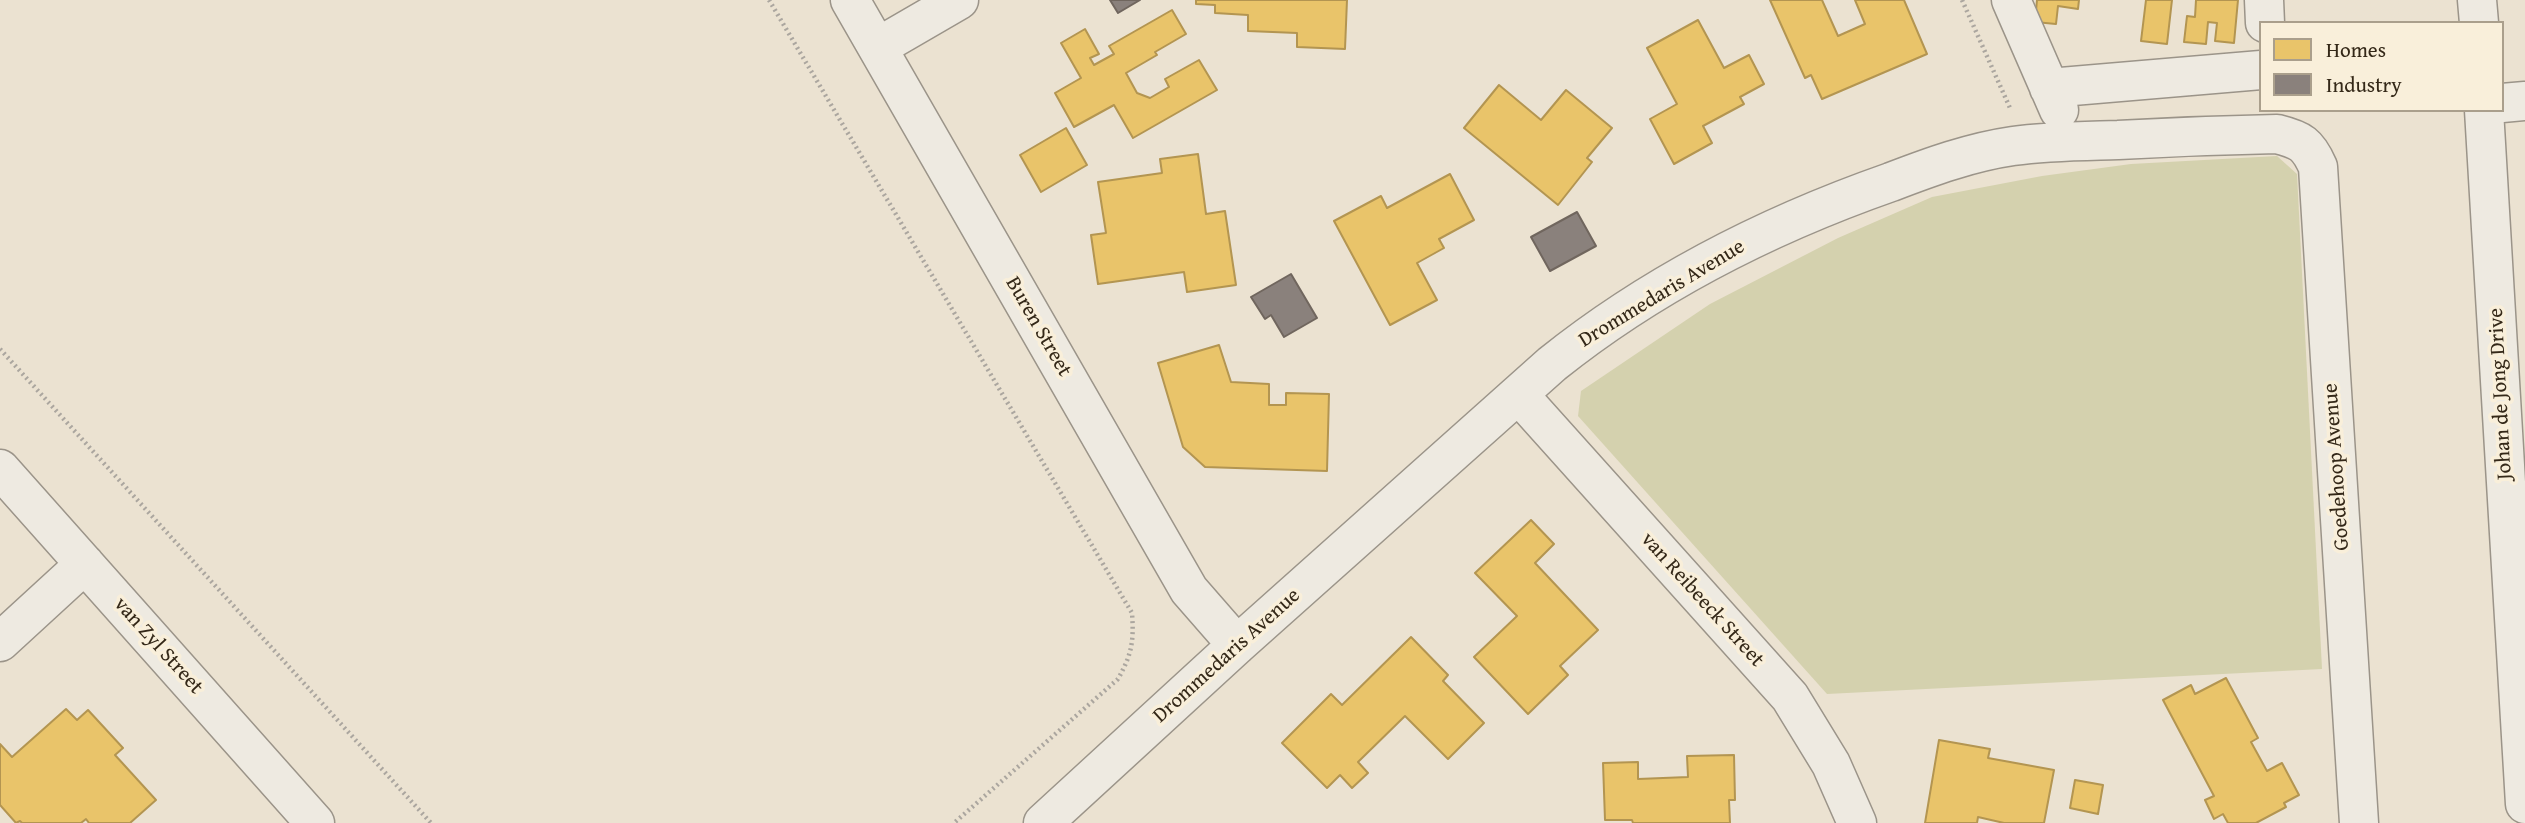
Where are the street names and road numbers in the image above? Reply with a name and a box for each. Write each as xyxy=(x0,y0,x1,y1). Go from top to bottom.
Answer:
street label: Drommedaris Avenue xyxy=(1574,234,1750,354)
street label: Buren Street xyxy=(999,273,1077,381)
street label: Johan de Jong Drive xyxy=(2484,307,2518,481)
street label: Goedehoop Avenue xyxy=(2319,382,2355,552)
street label: van Reibeeck Street xyxy=(1635,528,1769,672)
street label: Drommedaris Avenue xyxy=(1148,583,1306,729)
street label: van Zyl Street xyxy=(108,592,208,700)

